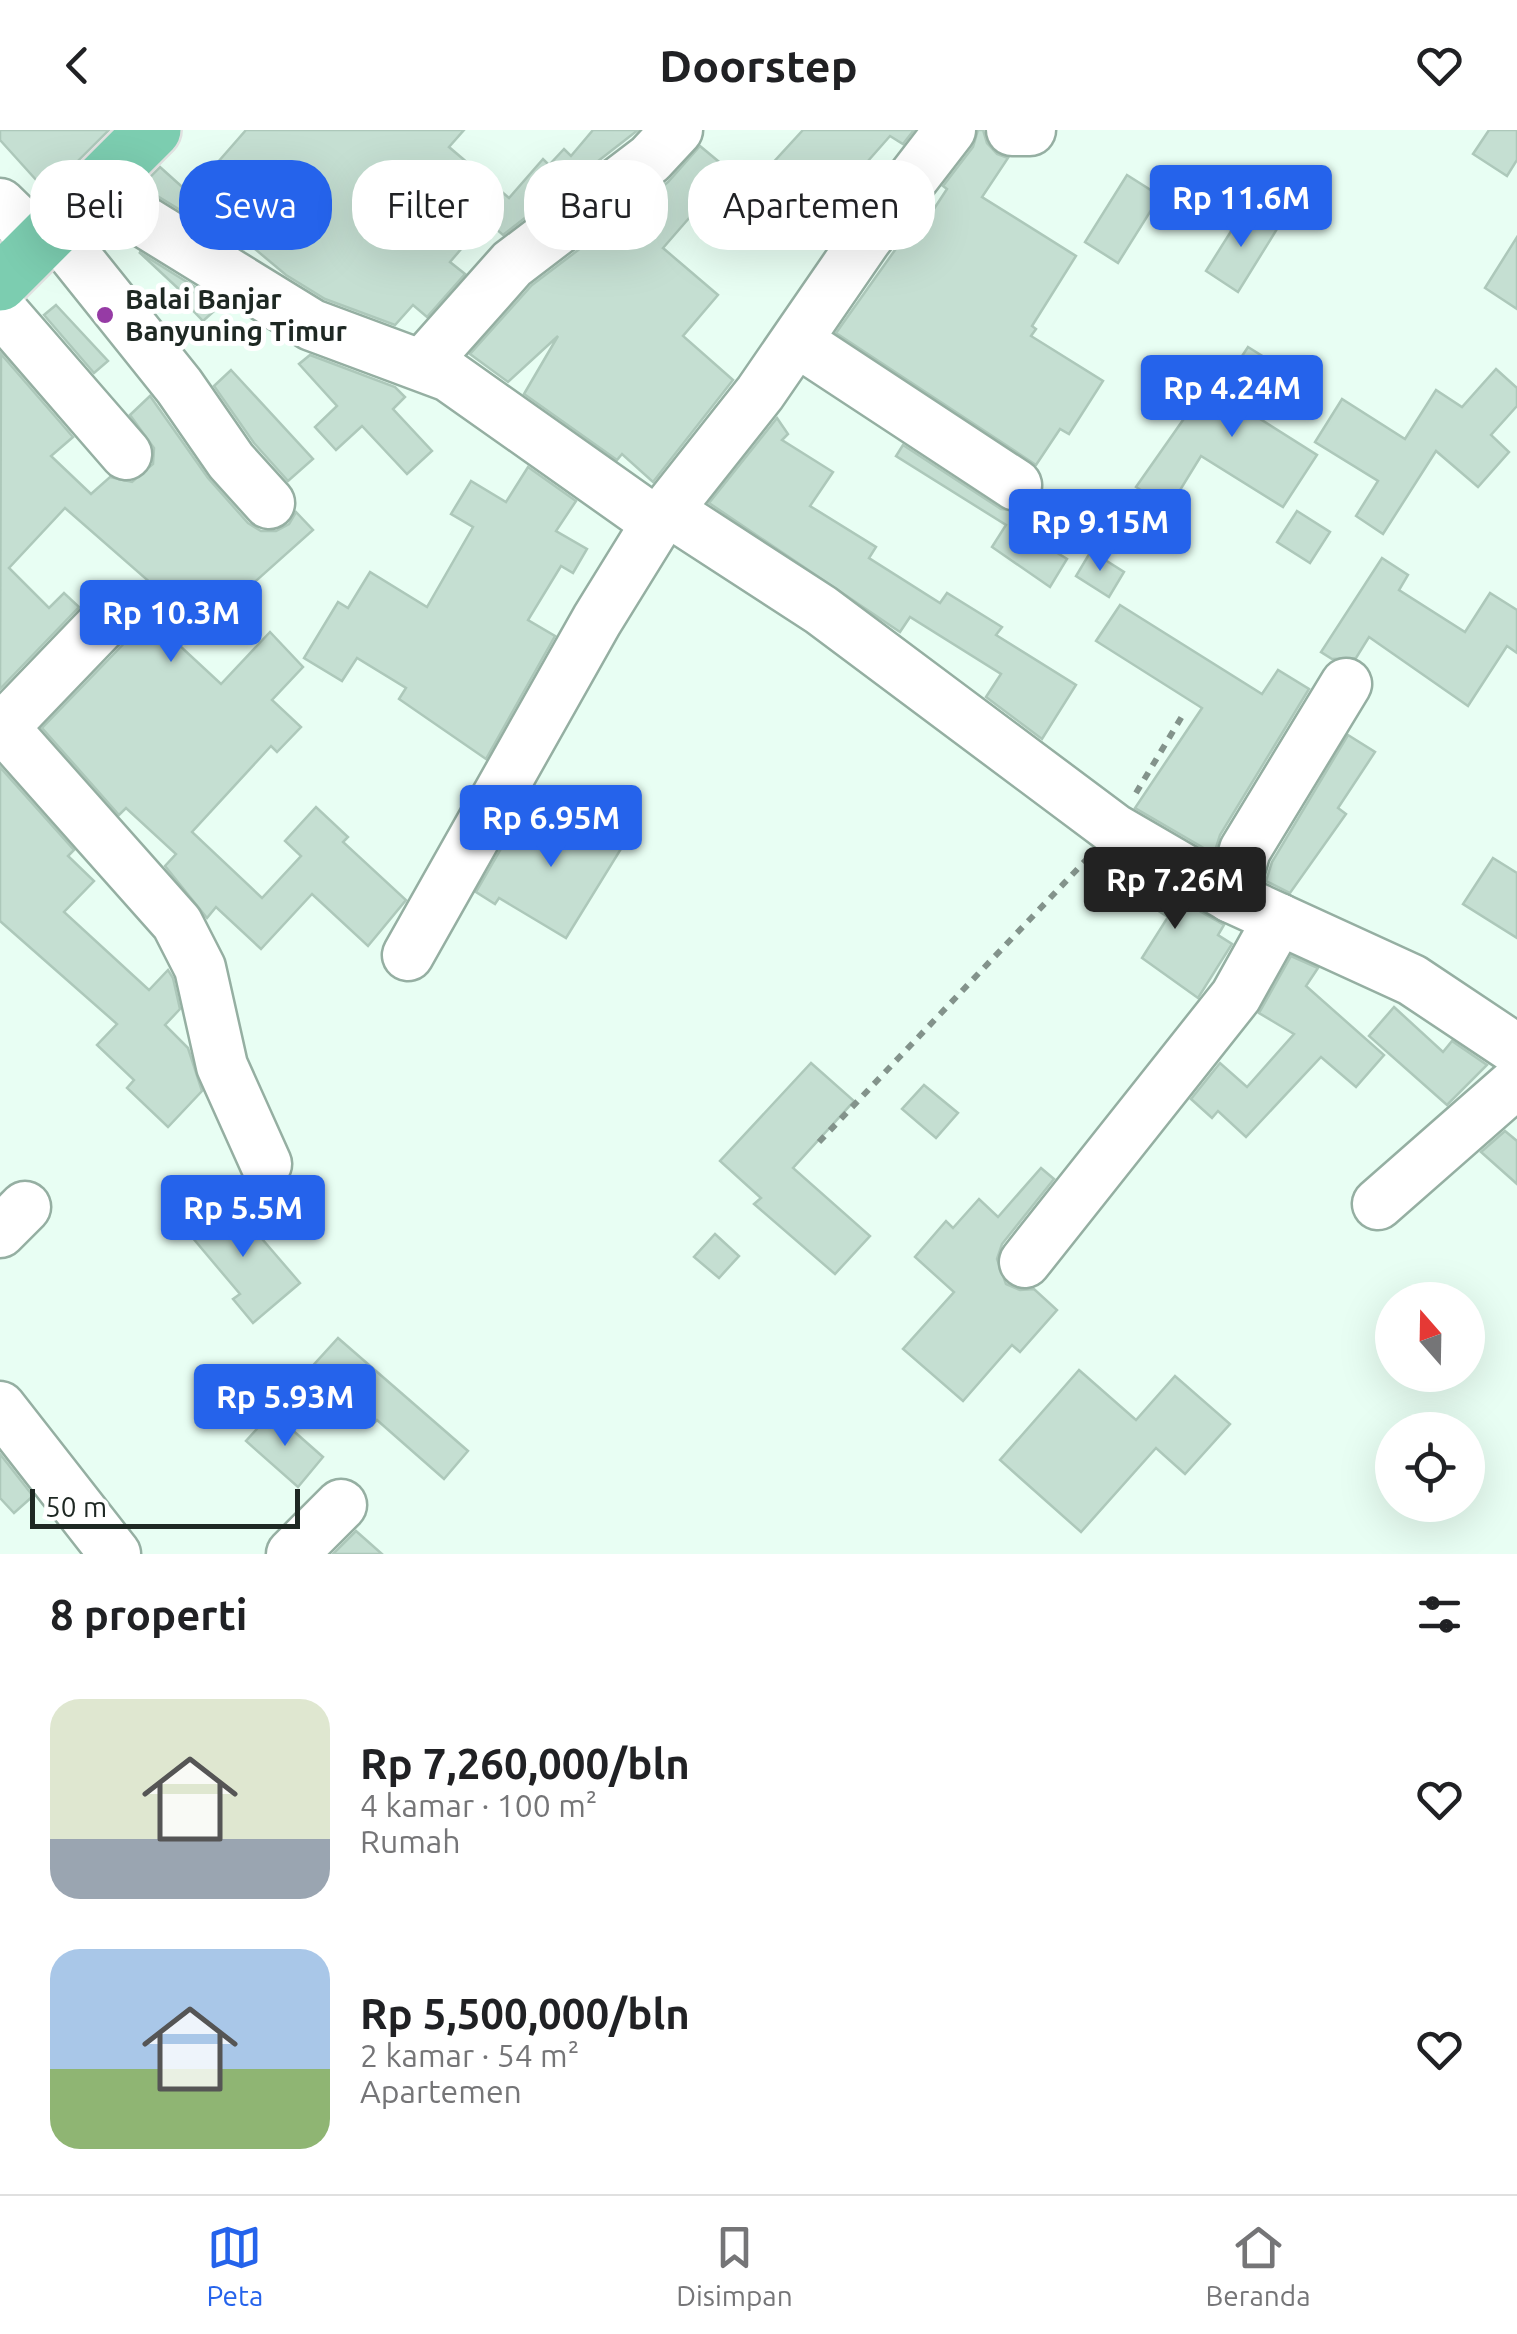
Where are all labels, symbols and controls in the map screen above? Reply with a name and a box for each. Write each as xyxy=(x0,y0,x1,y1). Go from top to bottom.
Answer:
icon: back xyxy=(50,38,105,93)
icon: heart xyxy=(1412,38,1467,93)
text: Doorstep xyxy=(659,40,858,91)
chip: Beli xyxy=(30,160,159,250)
chip: Sewa xyxy=(179,160,332,250)
chip: Filter xyxy=(352,160,504,250)
chip: Baru xyxy=(524,160,668,250)
chip: Apartemen xyxy=(688,160,935,250)
pin: Rp 11.6M xyxy=(1138,165,1344,250)
text: Rp 11.6M xyxy=(1172,179,1310,215)
place label: Balai Banjar Banyuning Timur xyxy=(125,283,348,346)
marker: Balai Banjar Banyuning Timur xyxy=(94,304,116,326)
pin: Rp 4.24M xyxy=(1129,355,1335,440)
text: Rp 4.24M xyxy=(1163,369,1301,405)
pin: Rp 9.15M xyxy=(997,489,1203,574)
text: Rp 9.15M xyxy=(1031,503,1169,539)
pin: Rp 10.3M xyxy=(68,580,274,665)
text: Rp 10.3M xyxy=(102,594,240,630)
pin: Rp 6.95M xyxy=(448,785,654,870)
text: Rp 6.95M xyxy=(482,799,620,835)
pin: Rp 7.26M xyxy=(1072,847,1278,932)
text: Rp 7.26M xyxy=(1106,861,1244,897)
pin: Rp 5.5M xyxy=(151,1175,335,1260)
text: Rp 5.5M xyxy=(183,1189,303,1225)
north arrow xyxy=(1375,1282,1485,1392)
map controls xyxy=(1375,1282,1485,1522)
pin: Rp 5.93M xyxy=(182,1364,388,1449)
text: Rp 5.93M xyxy=(216,1378,354,1414)
button: locate xyxy=(1375,1412,1485,1522)
scale bar xyxy=(30,1484,300,1528)
text: 50 m xyxy=(45,1491,107,1522)
icon: filters xyxy=(1412,1587,1467,1642)
text: 8 properti xyxy=(50,1591,247,1638)
icon: home xyxy=(130,1739,250,1859)
text: Rp 7,260,000/bln xyxy=(360,1740,690,1787)
icon: heart xyxy=(1412,1772,1467,1827)
text: 4 kamar · 100 m² xyxy=(360,1787,597,1823)
text: Rumah xyxy=(360,1823,461,1859)
icon: home xyxy=(130,1989,250,2109)
text: Rp 5,500,000/bln xyxy=(360,1990,690,2037)
icon: heart xyxy=(1412,2022,1467,2077)
text: 2 kamar · 54 m² xyxy=(360,2037,579,2073)
text: Apartemen xyxy=(360,2073,522,2109)
tab: Peta xyxy=(206,2220,263,2311)
tab: Disimpan xyxy=(676,2220,793,2311)
tab: Beranda xyxy=(1206,2220,1311,2311)

